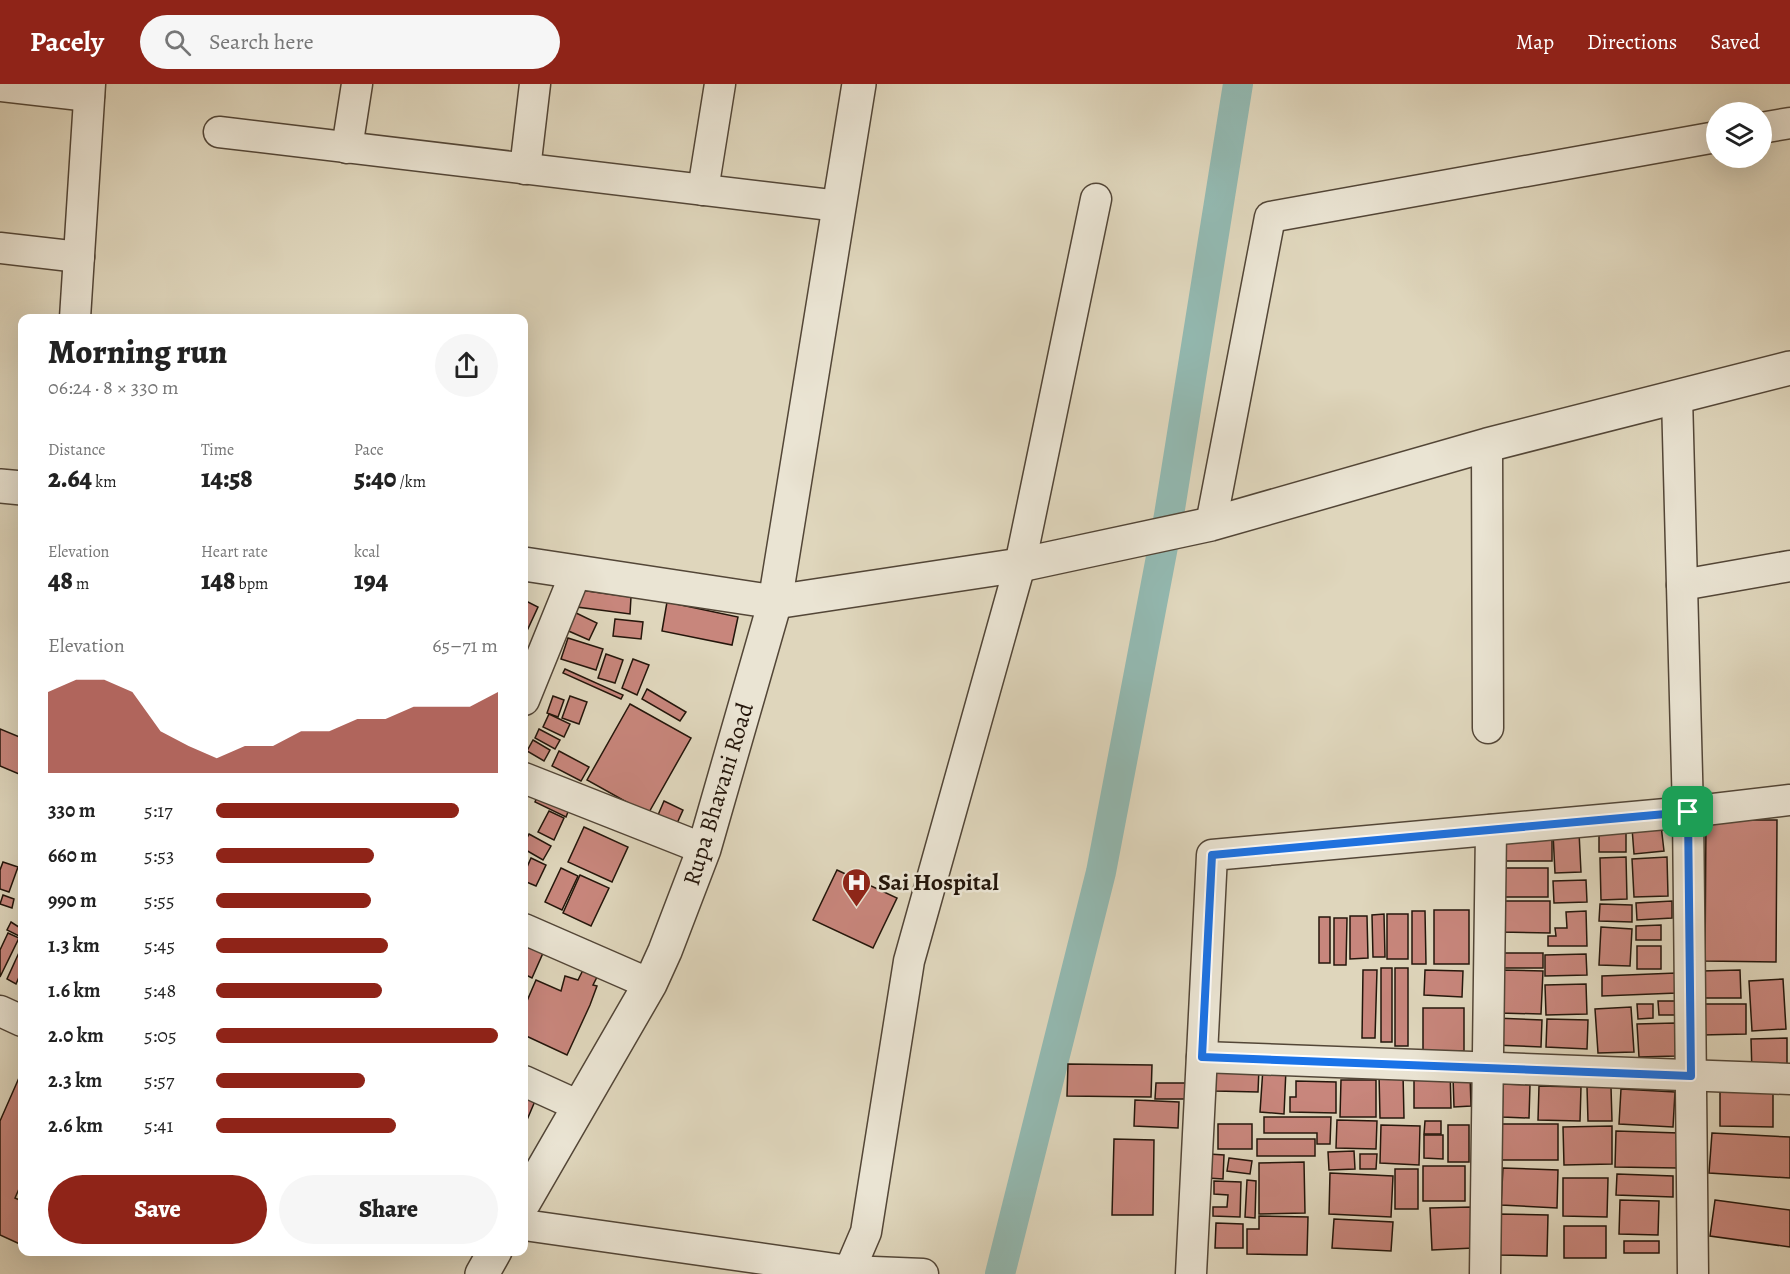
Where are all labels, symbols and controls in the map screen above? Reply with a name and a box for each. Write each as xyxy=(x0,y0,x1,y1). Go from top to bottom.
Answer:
search box xyxy=(140,15,560,69)
text: Pacely xyxy=(30,23,104,61)
icon: search xyxy=(161,26,194,59)
text: Search here xyxy=(209,27,314,57)
text: Map xyxy=(1516,28,1554,56)
text: Directions xyxy=(1587,28,1677,56)
text: Saved xyxy=(1710,28,1760,56)
map controls xyxy=(1706,102,1772,168)
button: layers xyxy=(1706,102,1772,168)
text: Morning run xyxy=(48,329,227,374)
button: share xyxy=(435,334,498,397)
text: 06:24 · 8 × 330 m xyxy=(48,374,179,401)
text: Distance xyxy=(48,439,105,461)
text: Time xyxy=(201,439,234,461)
text: Pace xyxy=(354,439,384,461)
text: 2.64 xyxy=(48,461,92,496)
text: 14:58 xyxy=(201,461,253,496)
text: 5:40 xyxy=(354,461,396,496)
text: km xyxy=(92,471,117,493)
text: /km xyxy=(396,471,426,493)
text: Elevation xyxy=(48,541,109,563)
text: Heart rate xyxy=(201,541,268,563)
text: kcal xyxy=(354,541,380,563)
text: 48 xyxy=(48,563,73,598)
text: 148 xyxy=(201,563,235,598)
text: 194 xyxy=(354,563,388,598)
text: m xyxy=(73,573,89,595)
text: bpm xyxy=(235,573,268,595)
text: Elevation xyxy=(48,632,125,659)
text: 65–71 m xyxy=(432,632,498,659)
street label: Rupa Bhavani Road xyxy=(675,699,761,889)
pin xyxy=(1662,786,1713,837)
icon: arrive xyxy=(1671,795,1704,828)
text: 330 m xyxy=(48,797,96,824)
text: 5:17 xyxy=(144,797,173,824)
text: 660 m xyxy=(48,842,97,869)
text: 5:53 xyxy=(144,842,174,869)
hospital icon: Sai Hospital xyxy=(841,866,873,908)
place label: Sai Hospital xyxy=(878,866,999,898)
text: 990 m xyxy=(48,887,97,914)
text: 5:55 xyxy=(144,887,175,914)
text: 1.3 km xyxy=(48,932,100,959)
text: 5:45 xyxy=(144,932,175,959)
text: 1.6 km xyxy=(48,977,101,1004)
text: 5:48 xyxy=(144,977,176,1004)
text: 2.0 km xyxy=(48,1022,104,1049)
text: 5:05 xyxy=(144,1022,177,1049)
text: 2.3 km xyxy=(48,1067,102,1094)
text: 5:57 xyxy=(144,1067,174,1094)
text: 2.6 km xyxy=(48,1112,103,1139)
text: 5:41 xyxy=(144,1112,173,1139)
button: Save xyxy=(48,1175,267,1244)
button: Share xyxy=(279,1175,498,1244)

